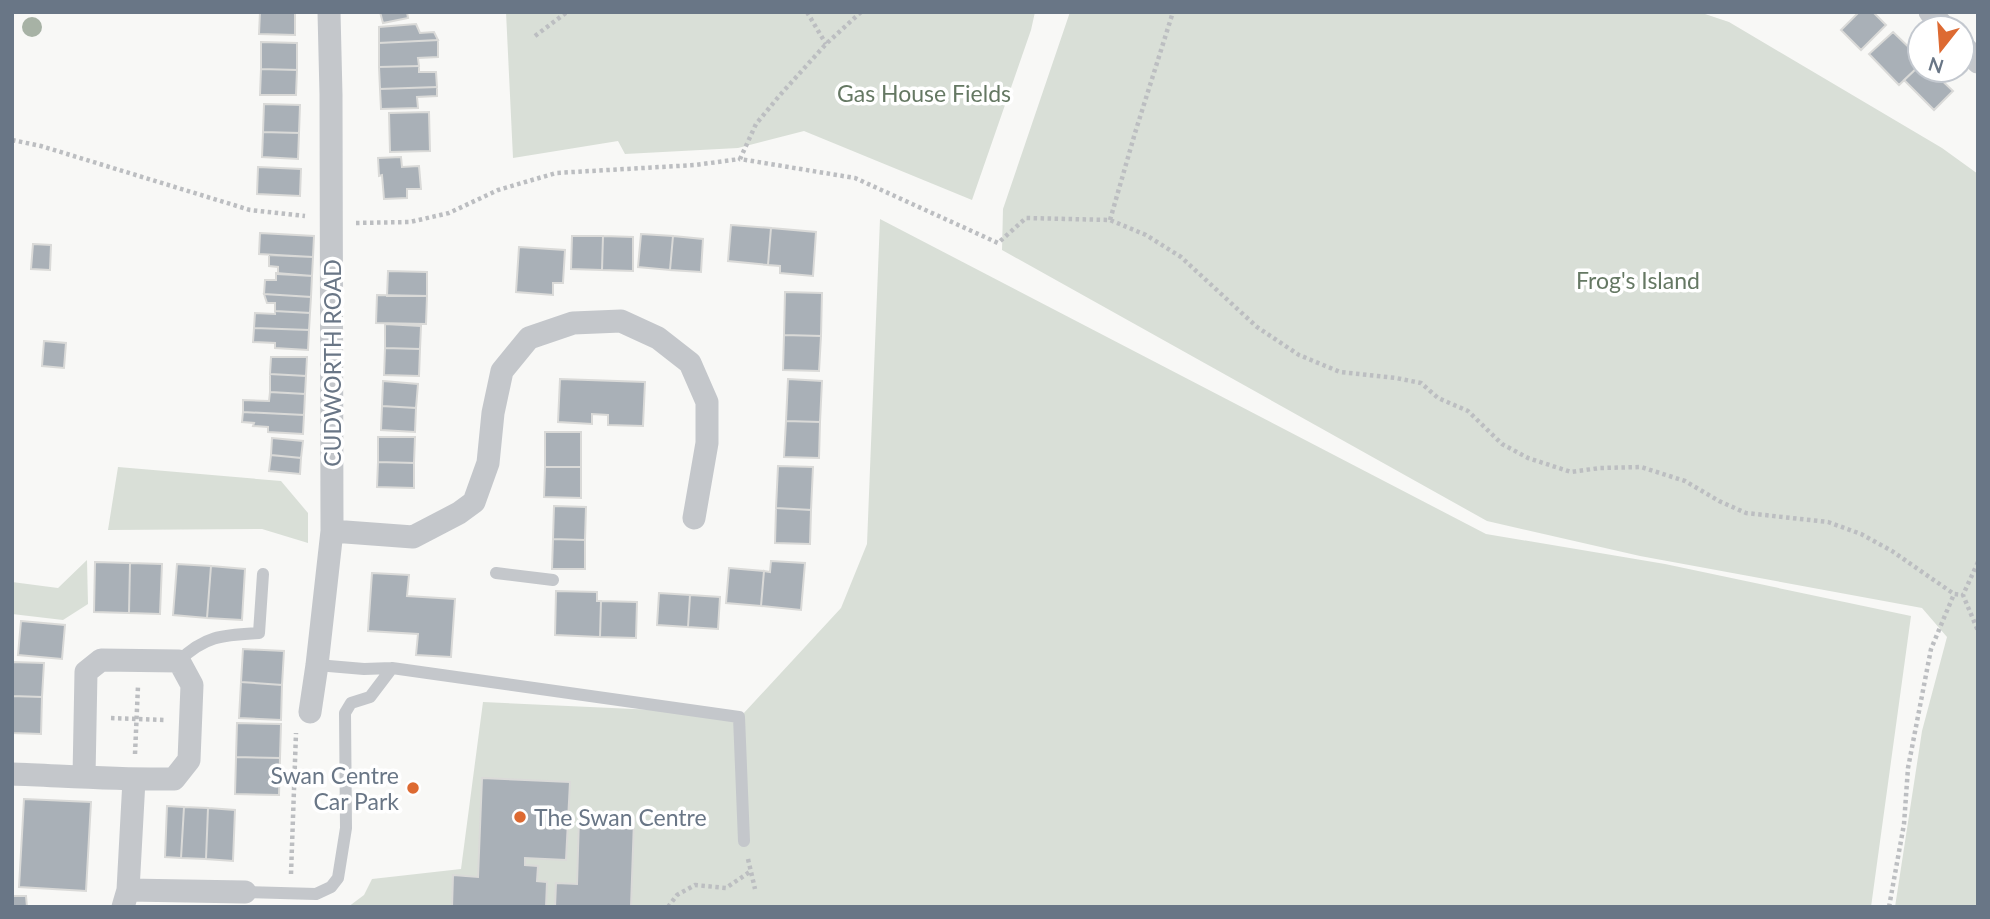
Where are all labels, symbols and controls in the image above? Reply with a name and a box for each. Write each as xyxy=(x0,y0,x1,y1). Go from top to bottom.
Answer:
north arrow xyxy=(1906,14,1976,84)
text: N xyxy=(1926,53,1946,79)
park label: Gas House Fields xyxy=(837,79,1011,107)
street label: CUDWORTH ROAD xyxy=(318,259,346,467)
park label: Frog's Island xyxy=(1576,266,1700,294)
place label: Swan Centre Car Park xyxy=(271,761,399,815)
marker: Swan Centre Car Park xyxy=(405,780,421,796)
place label: The Swan Centre xyxy=(534,803,707,831)
marker: The Swan Centre xyxy=(512,809,528,825)

